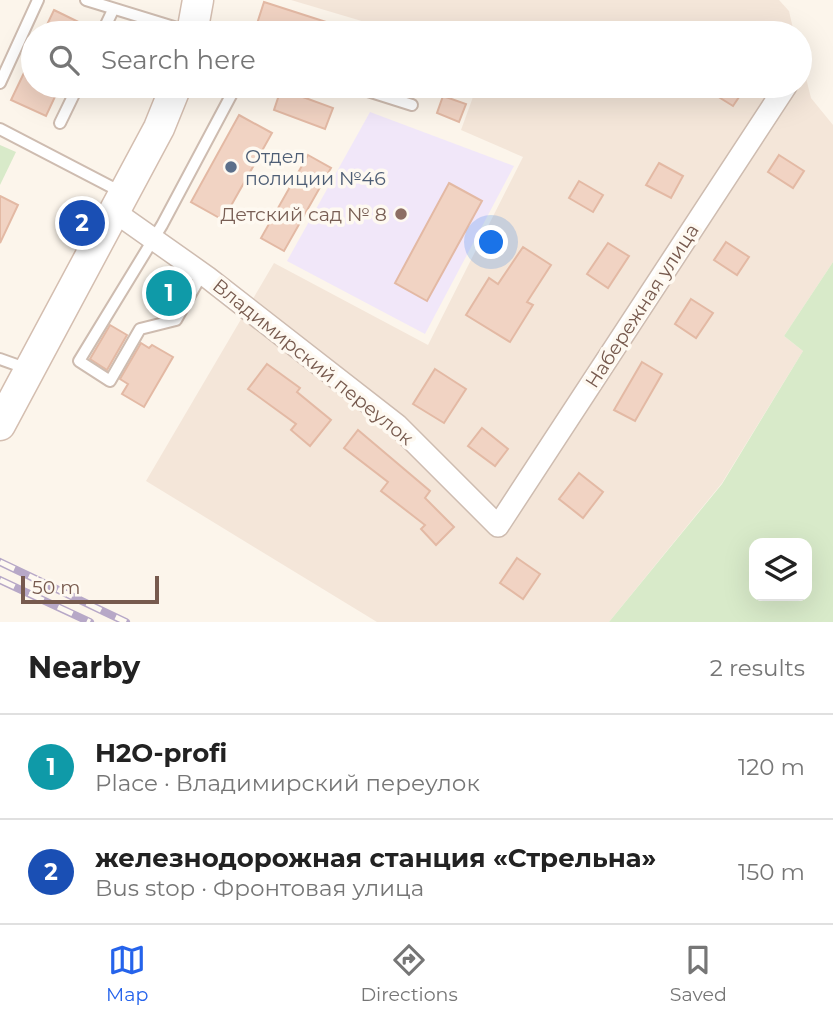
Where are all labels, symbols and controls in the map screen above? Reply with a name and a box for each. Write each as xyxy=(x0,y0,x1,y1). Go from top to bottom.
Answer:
search box xyxy=(21,21,812,98)
icon: search xyxy=(45,41,83,79)
text: Search here xyxy=(101,44,256,76)
place label: Отдел полиции №46 xyxy=(245,145,386,190)
marker: Отдел полиции №46 xyxy=(223,159,239,175)
pin: 2 xyxy=(59,197,105,249)
place label: Детский сад № 8 xyxy=(220,203,387,226)
marker: Детский сад № 8 xyxy=(393,206,409,222)
street label: Набережная улица xyxy=(580,220,704,392)
your location xyxy=(474,225,508,259)
pin: 1 xyxy=(146,267,192,319)
street label: Владимирский переулок xyxy=(208,274,418,450)
map controls xyxy=(749,538,812,601)
button: layers xyxy=(749,538,812,601)
scale bar xyxy=(21,573,159,605)
text: 50 m xyxy=(32,576,80,599)
text: Nearby xyxy=(28,649,140,686)
text: 2 results xyxy=(710,654,805,682)
text: H2O-profi xyxy=(95,737,227,769)
text: 1 xyxy=(46,753,56,781)
text: 120 m xyxy=(738,753,805,781)
text: Place · Владимирский переулок xyxy=(95,769,480,797)
text: железнодорожная станция «Стрельна» xyxy=(95,842,656,874)
text: 2 xyxy=(44,858,58,886)
text: 150 m xyxy=(738,858,805,886)
text: Bus stop · Фронтовая улица xyxy=(95,874,424,902)
tab: Map xyxy=(106,941,148,1006)
tab: Directions xyxy=(360,941,458,1006)
tab: Saved xyxy=(670,941,727,1006)

